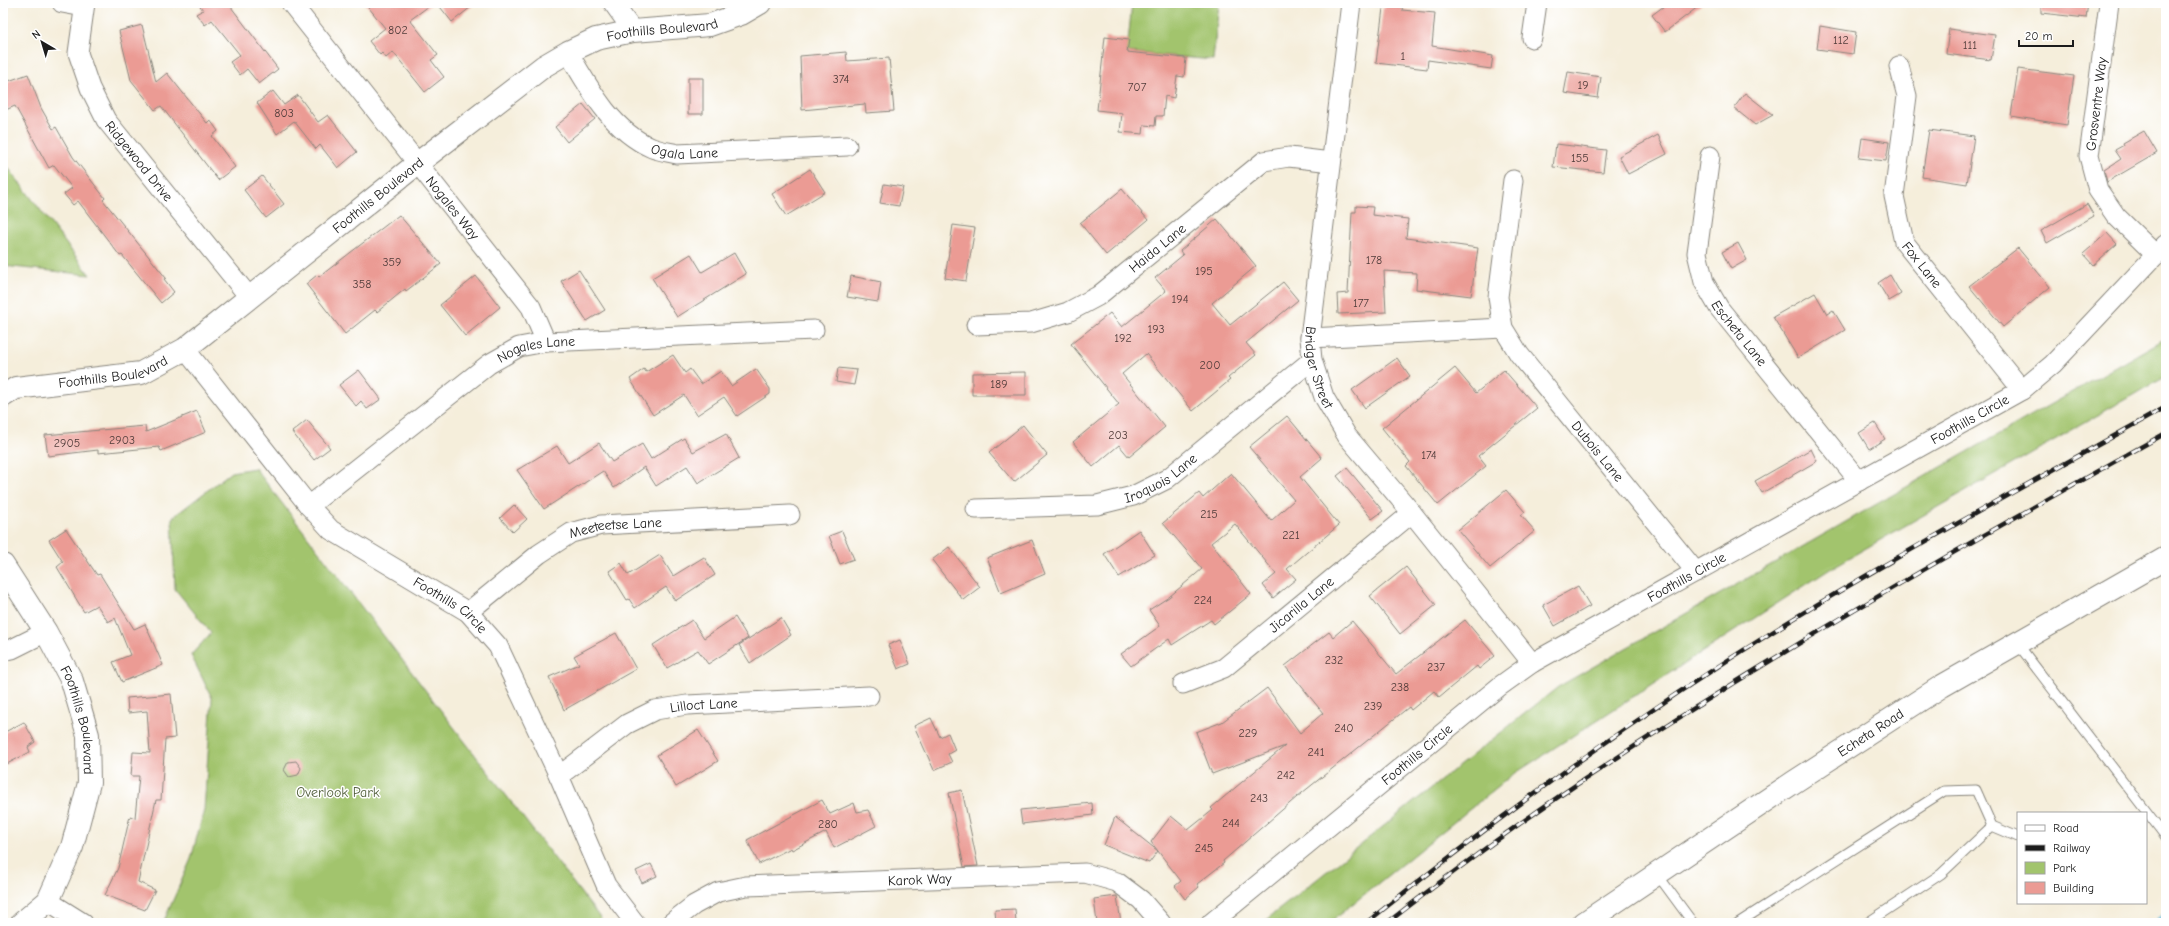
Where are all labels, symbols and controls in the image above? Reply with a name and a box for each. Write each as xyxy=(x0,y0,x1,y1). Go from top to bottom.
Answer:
street label: Foothills Boulevard xyxy=(605,15,720,45)
north arrow xyxy=(22,22,62,62)
scale bar xyxy=(2019,22,2073,48)
house number: 802 xyxy=(388,23,408,37)
text: N xyxy=(29,27,43,42)
text: 20 m xyxy=(2025,29,2053,43)
house number: 112 xyxy=(1833,33,1849,47)
house number: 111 xyxy=(1963,38,1977,52)
house number: 1 xyxy=(1401,49,1406,63)
street label: Grosventre Way xyxy=(2082,55,2111,152)
house number: 374 xyxy=(833,72,849,86)
house number: 19 xyxy=(1577,78,1589,92)
house number: 707 xyxy=(1128,80,1147,94)
house number: 803 xyxy=(274,106,294,120)
street label: Ridgewood Drive xyxy=(101,118,176,205)
street label: Ogala Lane xyxy=(649,140,719,163)
house number: 155 xyxy=(1571,151,1589,165)
street label: Foothills Boulevard xyxy=(329,154,427,237)
street label: Nogales Way xyxy=(422,173,483,244)
street label: Haida Lane xyxy=(1126,220,1190,276)
street label: Fox Lane xyxy=(1898,238,1945,292)
house number: 178 xyxy=(1366,253,1382,267)
house number: 359 xyxy=(383,255,401,269)
house number: 195 xyxy=(1195,264,1213,278)
house number: 358 xyxy=(353,277,371,291)
house number: 194 xyxy=(1172,292,1189,306)
house number: 177 xyxy=(1353,296,1369,310)
street label: Escheta Lane xyxy=(1707,297,1771,370)
house number: 193 xyxy=(1147,322,1165,336)
street label: Bridger Street xyxy=(1301,325,1337,413)
house number: 192 xyxy=(1114,331,1132,345)
street label: Nogales Lane xyxy=(494,333,575,367)
street label: Foothills Boulevard xyxy=(57,352,171,392)
house number: 200 xyxy=(1200,358,1220,372)
house number: 189 xyxy=(990,377,1008,391)
street label: Foothills Circle xyxy=(1928,391,2012,448)
street label: Dubois Lane xyxy=(1568,418,1627,485)
house number: 203 xyxy=(1108,428,1128,442)
house number: 2903 xyxy=(109,433,135,447)
house number: 2905 xyxy=(54,436,80,450)
house number: 174 xyxy=(1421,448,1437,462)
street label: Iroquois Lane xyxy=(1123,450,1201,507)
house number: 215 xyxy=(1200,507,1218,521)
street label: Meeteetse Lane xyxy=(567,514,662,542)
house number: 221 xyxy=(1282,528,1300,542)
street label: Foothills Circle xyxy=(1645,549,1729,606)
street label: Foothills Circle xyxy=(410,573,491,637)
street label: Jicarilla Lane xyxy=(1266,573,1337,637)
house number: 224 xyxy=(1194,593,1212,607)
house number: 232 xyxy=(1325,653,1343,667)
house number: 237 xyxy=(1427,660,1445,674)
street label: Foothills Boulevard xyxy=(56,663,97,775)
house number: 238 xyxy=(1391,680,1409,694)
street label: Lilloct Lane xyxy=(669,695,738,717)
house number: 239 xyxy=(1364,699,1382,713)
street label: Echeta Road xyxy=(1834,705,1907,761)
house number: 240 xyxy=(1334,721,1354,735)
street label: Foothills Circle xyxy=(1378,721,1456,789)
house number: 229 xyxy=(1239,726,1257,740)
house number: 241 xyxy=(1308,745,1325,759)
house number: 242 xyxy=(1277,768,1295,782)
park label: Overlook Park xyxy=(296,784,380,801)
house number: 243 xyxy=(1250,791,1268,805)
legend xyxy=(2017,812,2147,904)
house number: 244 xyxy=(1222,816,1240,830)
house number: 280 xyxy=(818,817,838,831)
text: Road xyxy=(2053,821,2079,835)
house number: 245 xyxy=(1195,841,1213,855)
text: Railway xyxy=(2053,841,2091,855)
text: Park xyxy=(2053,861,2076,875)
street label: Karok Way xyxy=(887,870,953,890)
text: Building xyxy=(2053,881,2094,895)

